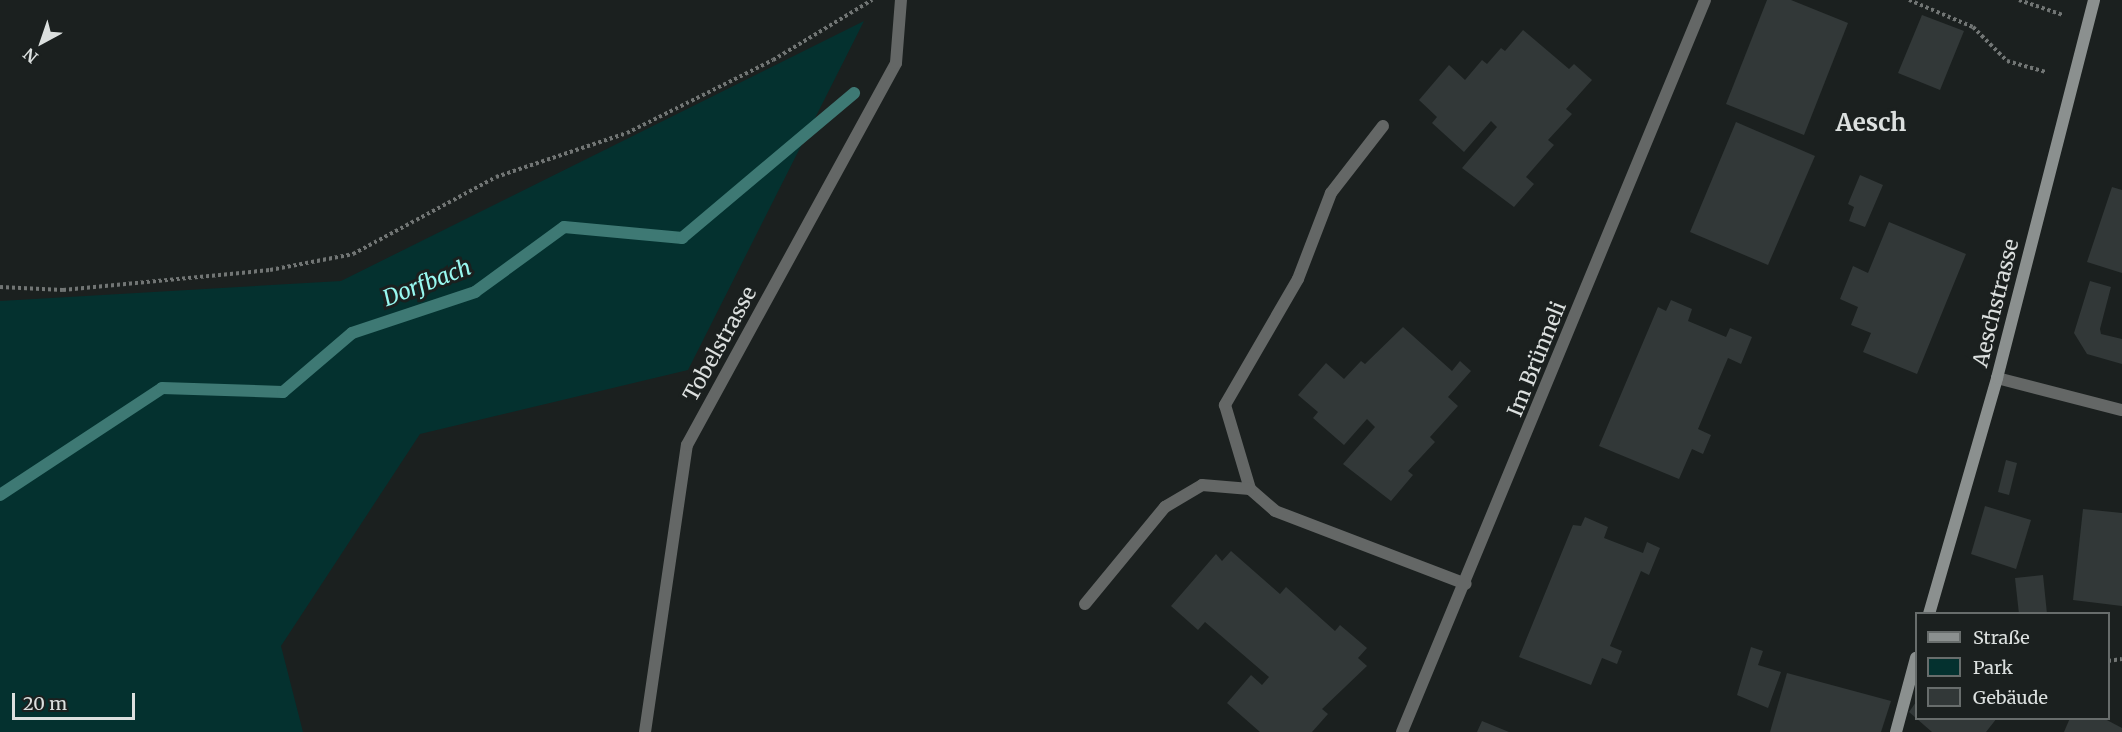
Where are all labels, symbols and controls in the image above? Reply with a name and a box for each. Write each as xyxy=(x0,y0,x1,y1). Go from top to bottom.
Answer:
north arrow xyxy=(12,12,72,72)
text: N xyxy=(19,44,42,68)
district label: Aesch xyxy=(1836,109,1906,137)
street label: Aeschstrasse xyxy=(1968,236,2024,370)
water label: Dorfbach xyxy=(379,254,475,312)
street label: Tobelstrasse xyxy=(678,282,762,406)
street label: Im Brünneli xyxy=(1502,298,1572,420)
legend xyxy=(1915,612,2110,720)
text: Straße xyxy=(1973,626,2030,649)
text: Park xyxy=(1973,656,2013,679)
scale bar xyxy=(15,681,138,719)
text: Gebäude xyxy=(1973,686,2048,709)
text: 20 m xyxy=(23,692,67,715)

